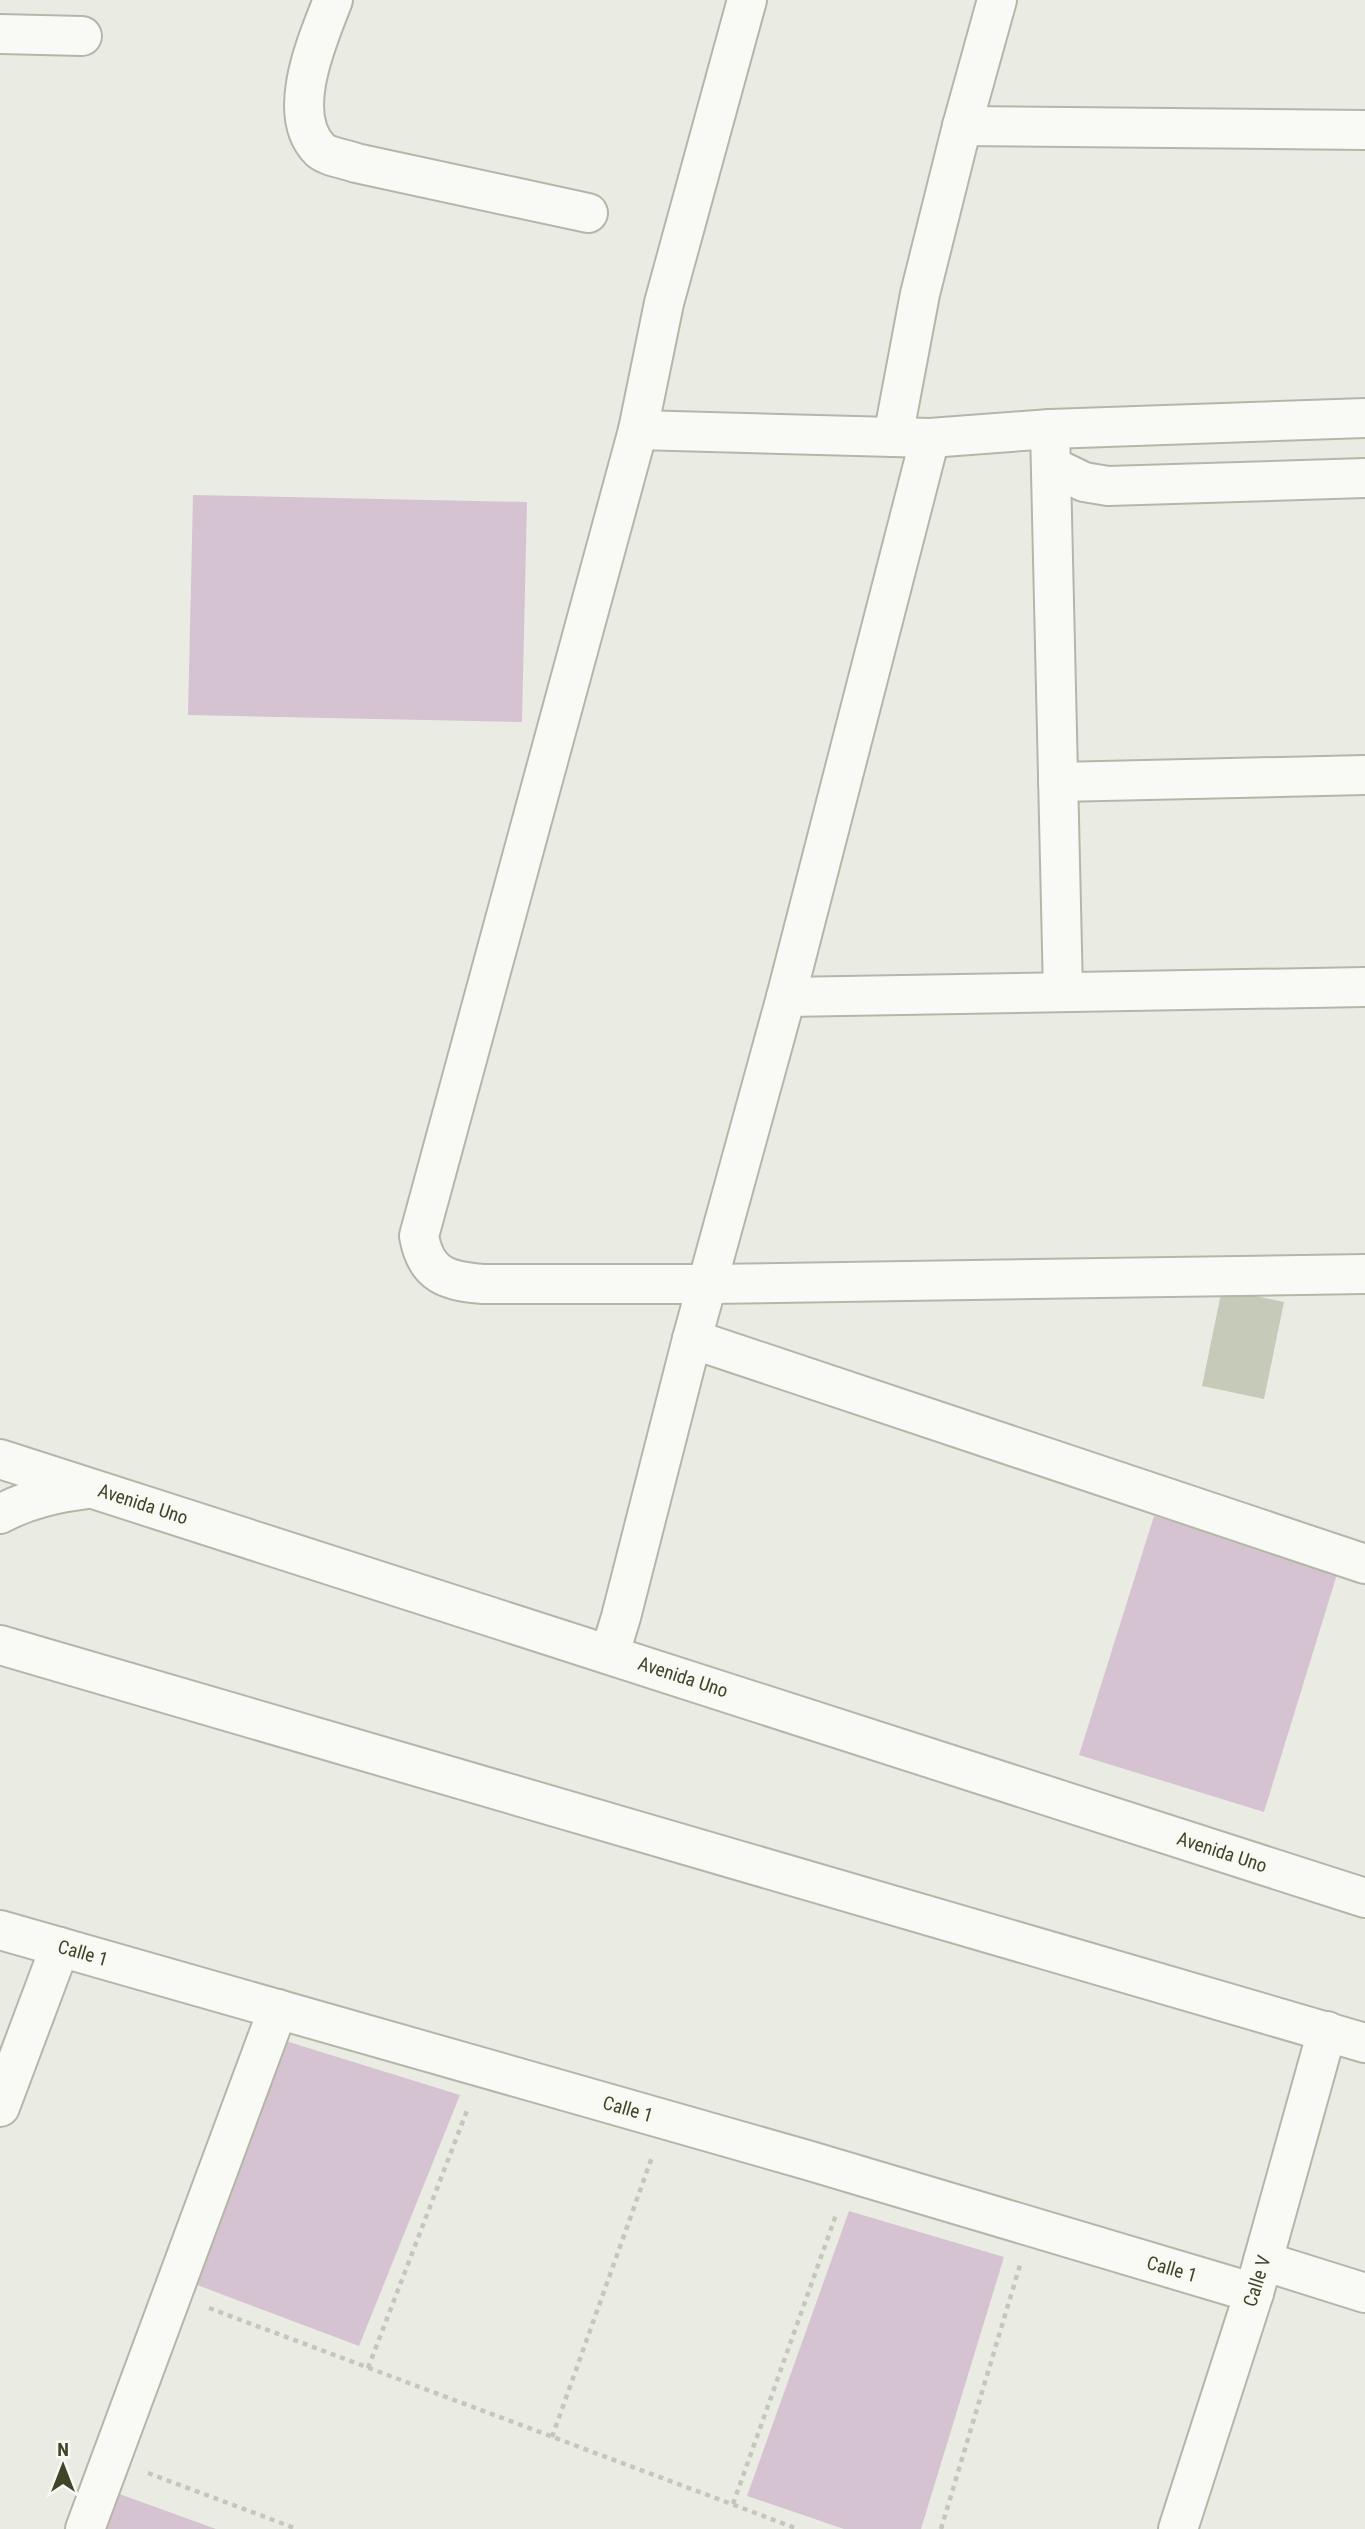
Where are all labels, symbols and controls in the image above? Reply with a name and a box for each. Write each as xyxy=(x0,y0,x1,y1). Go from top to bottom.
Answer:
street label: Avenida Uno xyxy=(95,1479,191,1529)
street label: Avenida Uno xyxy=(635,1652,731,1702)
street label: Avenida Uno xyxy=(1174,1827,1270,1877)
street label: Calle 1 xyxy=(55,1935,111,1971)
street label: Calle 1 xyxy=(600,2091,656,2127)
street label: Calle 1 xyxy=(1144,2251,1200,2287)
street label: Calle V xyxy=(1238,2252,1276,2309)
north arrow xyxy=(28,2431,98,2501)
text: N xyxy=(57,2438,69,2461)

